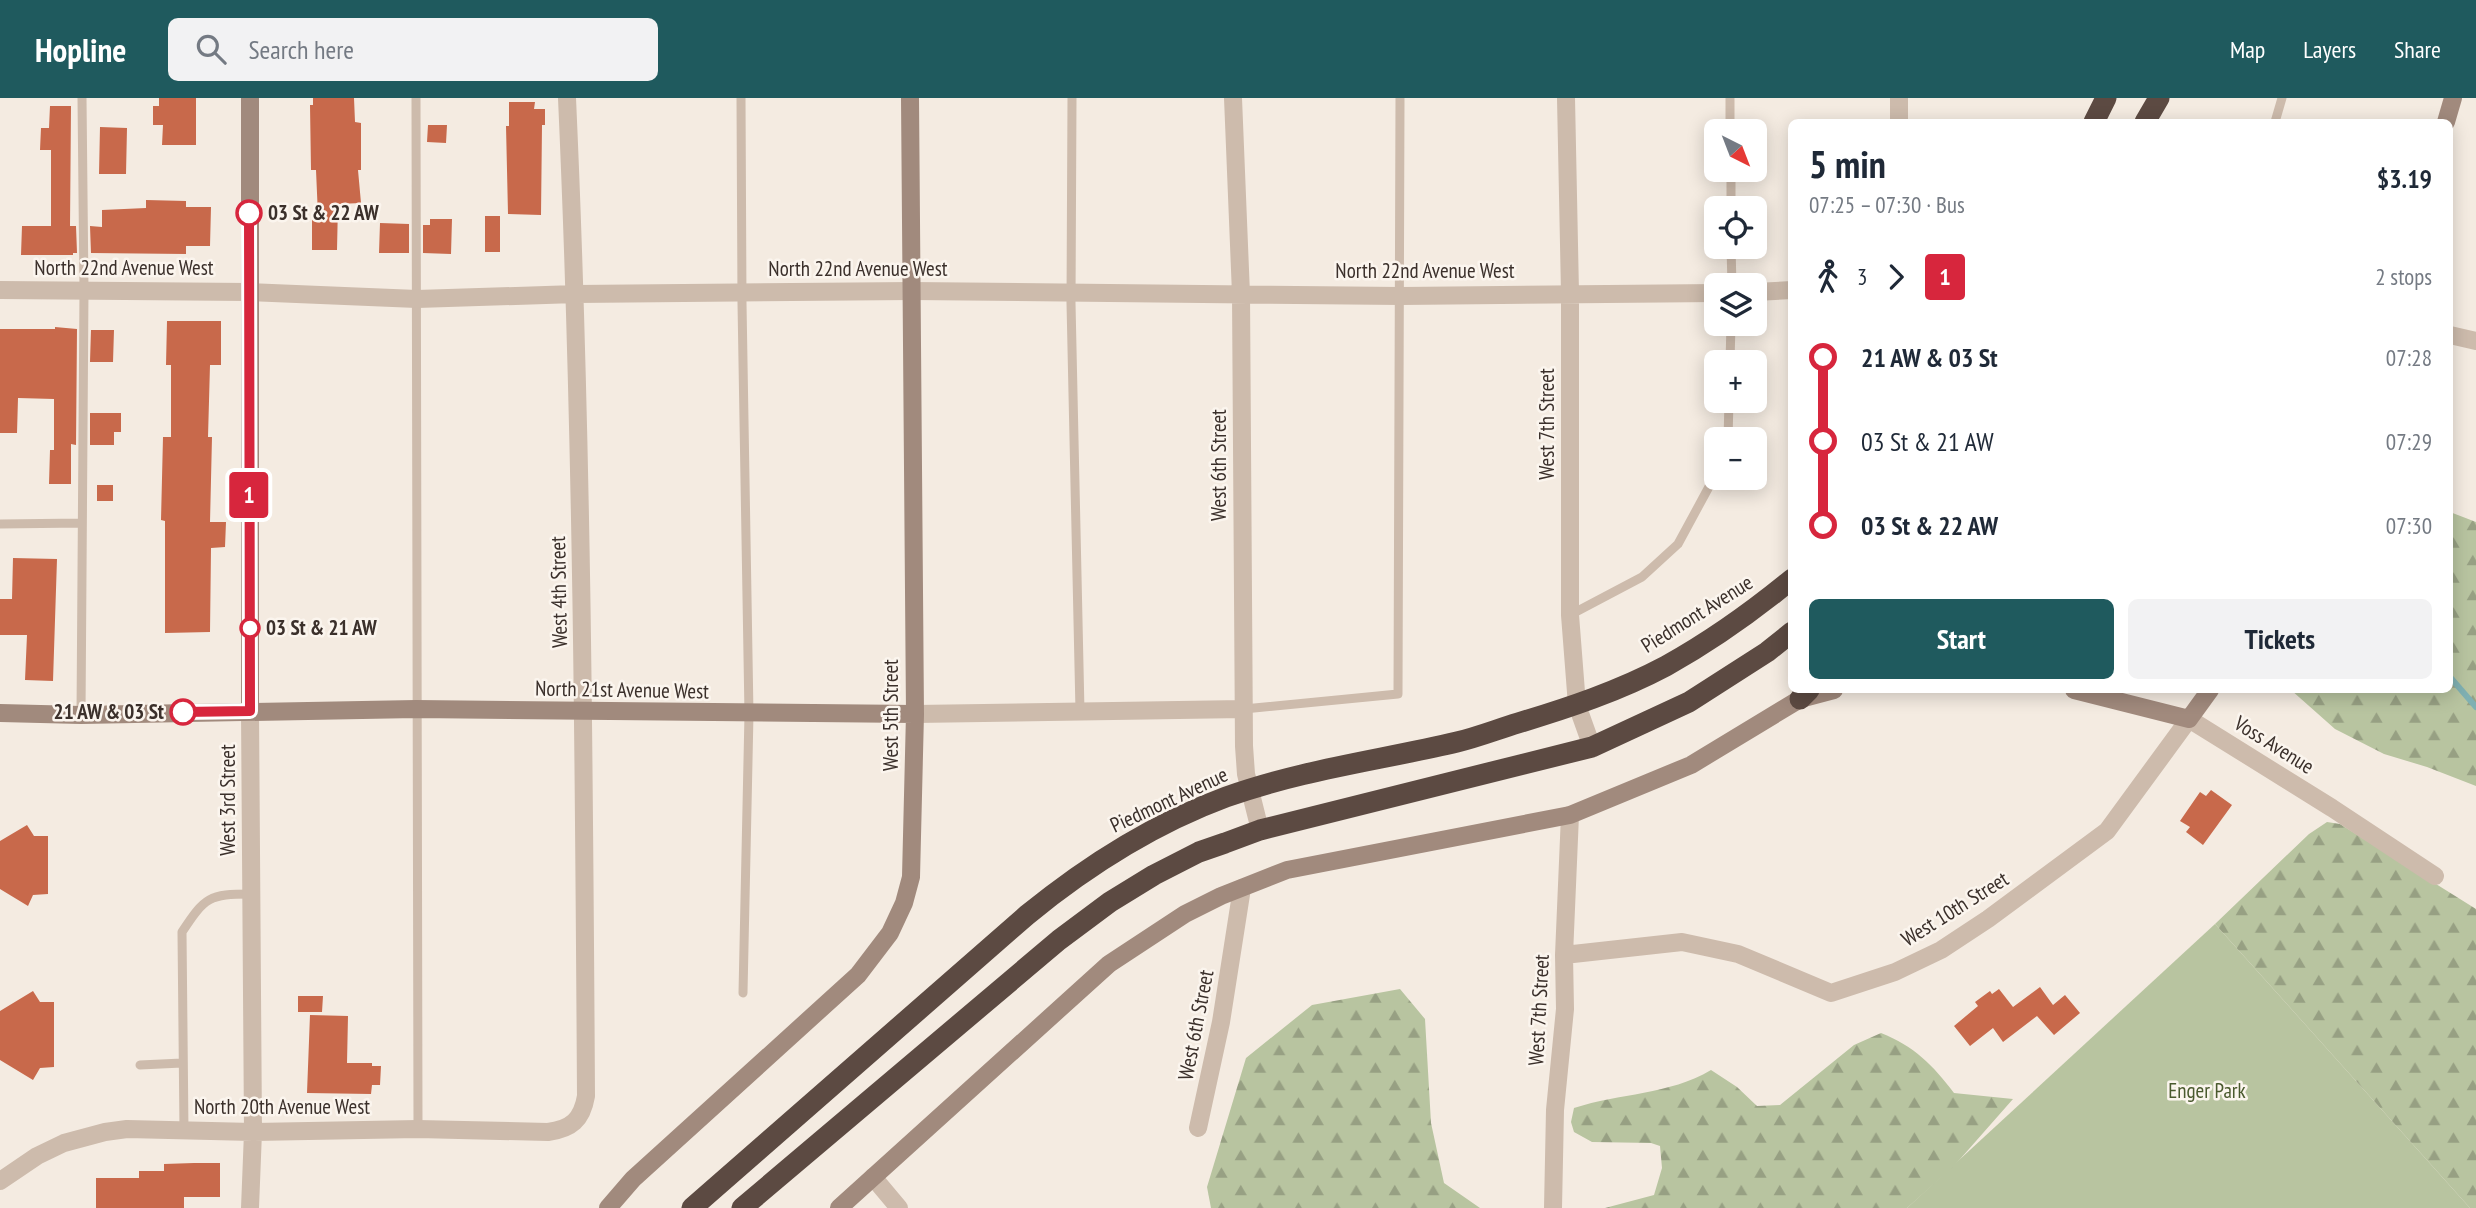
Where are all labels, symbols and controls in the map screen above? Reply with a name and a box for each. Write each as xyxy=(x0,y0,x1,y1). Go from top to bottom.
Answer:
search box xyxy=(168,18,658,81)
text: Hopline xyxy=(35,28,126,71)
icon: search xyxy=(192,30,230,68)
text: Search here xyxy=(248,33,354,66)
text: Map xyxy=(2230,34,2265,65)
text: Layers xyxy=(2303,34,2356,65)
text: Share xyxy=(2394,34,2441,65)
north arrow xyxy=(1704,119,1768,182)
map controls xyxy=(1704,119,1767,490)
text: 5 min xyxy=(1809,139,1886,188)
text: $3.19 xyxy=(2377,162,2432,195)
text: 07:25 – 07:30 · Bus xyxy=(1809,190,1965,219)
button: locate xyxy=(1704,196,1767,259)
place label: 03 St & 22 AW xyxy=(268,199,380,226)
marker: 03 St & 22 AW xyxy=(236,200,262,226)
street label: North 22nd Avenue West xyxy=(34,254,214,281)
street label: North 22nd Avenue West xyxy=(768,255,948,282)
street label: North 22nd Avenue West xyxy=(1335,257,1515,284)
icon: walk xyxy=(1809,258,1847,296)
icon: forward xyxy=(1877,258,1915,296)
text: 1 xyxy=(1939,261,1951,292)
text: 3 xyxy=(1857,262,1867,291)
text: 2 stops xyxy=(2375,262,2432,291)
button: layers xyxy=(1704,273,1767,336)
text: 21 AW & 03 St xyxy=(1861,341,1998,374)
text: 07:28 xyxy=(2386,343,2432,372)
button: + xyxy=(1704,350,1767,413)
street label: West 7th Street xyxy=(1533,368,1560,480)
street label: West 6th Street xyxy=(1205,409,1232,521)
text: 03 St & 21 AW xyxy=(1861,425,1994,458)
button: − xyxy=(1704,427,1767,490)
text: 07:29 xyxy=(2386,427,2432,456)
line badge: 1 xyxy=(226,472,272,518)
text: 1 xyxy=(243,479,255,510)
text: 03 St & 22 AW xyxy=(1861,509,1998,542)
text: 07:30 xyxy=(2386,511,2432,540)
street label: West 4th Street xyxy=(544,536,573,648)
street label: Piedmont Avenue xyxy=(1636,569,1758,659)
button: Start xyxy=(1809,599,2114,679)
button: Tickets xyxy=(2128,599,2432,679)
place label: 03 St & 21 AW xyxy=(266,614,378,641)
marker: 03 St & 21 AW xyxy=(240,618,260,638)
street label: West 5th Street xyxy=(877,659,904,771)
street label: North 21st Avenue West xyxy=(535,674,709,705)
place label: 21 AW & 03 St xyxy=(54,698,164,725)
marker: 21 AW & 03 St xyxy=(170,699,196,725)
street label: Voss Avenue xyxy=(2229,709,2319,780)
street label: West 3rd Street xyxy=(214,744,241,856)
street label: Piedmont Avenue xyxy=(1106,761,1232,839)
street label: West 10th Street xyxy=(1896,865,2013,952)
street label: West 7th Street xyxy=(1522,953,1555,1066)
street label: West 6th Street xyxy=(1172,967,1219,1082)
park label: Enger Park xyxy=(2168,1077,2246,1104)
street label: North 20th Avenue West xyxy=(194,1093,370,1120)

